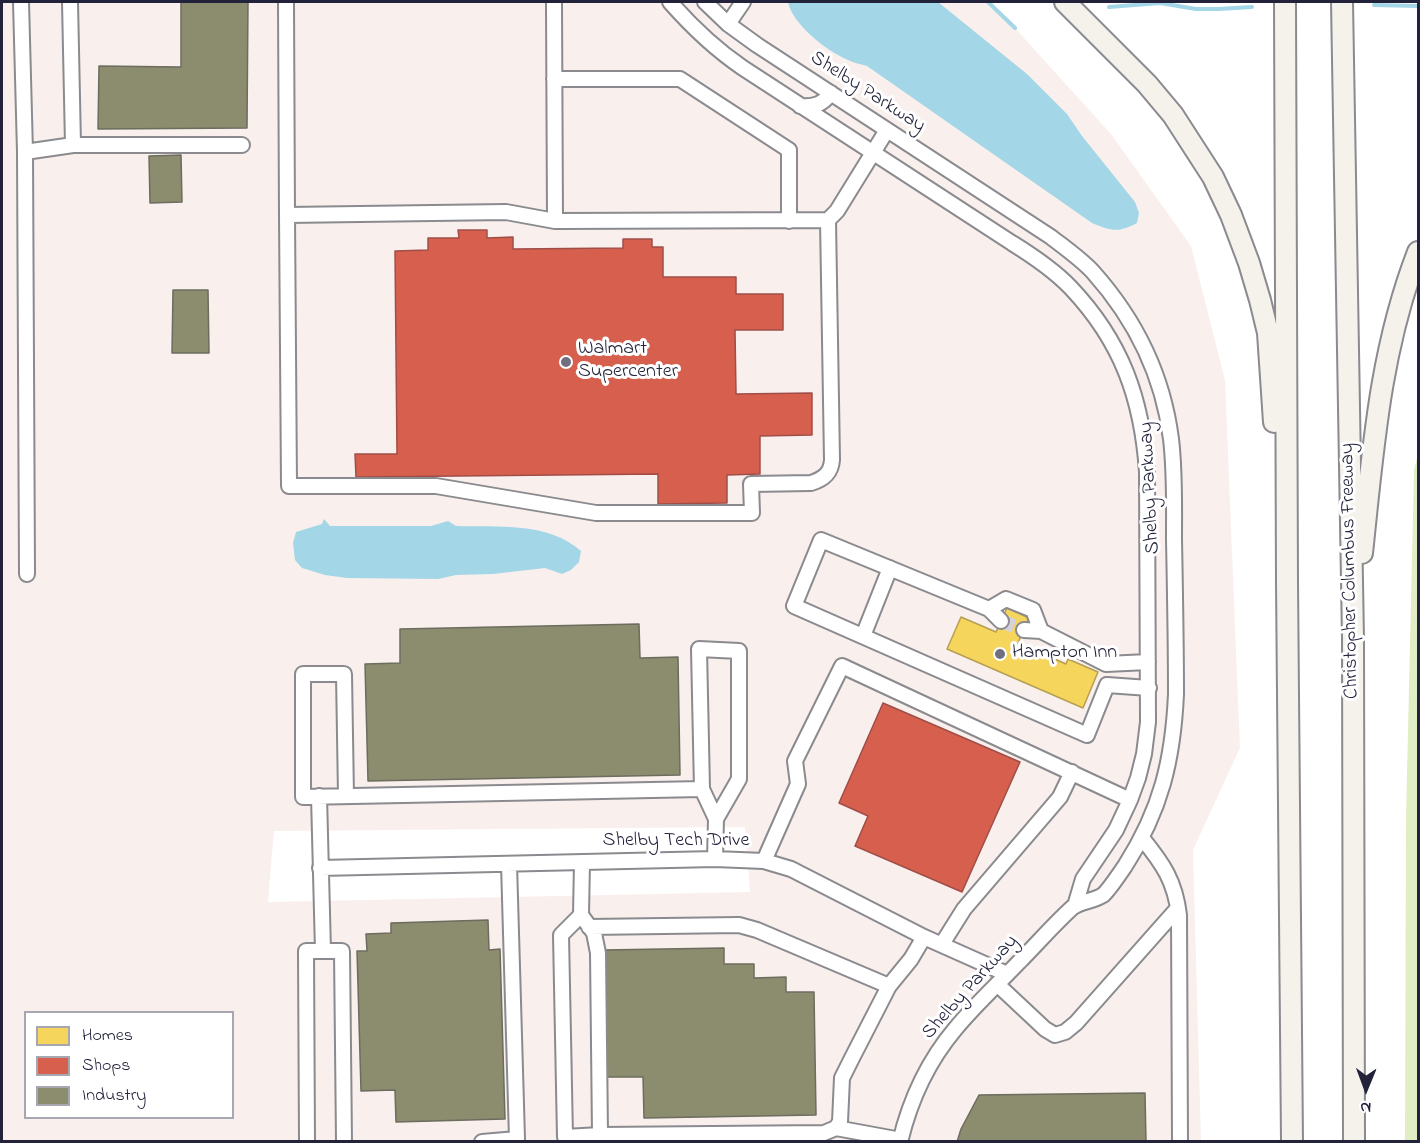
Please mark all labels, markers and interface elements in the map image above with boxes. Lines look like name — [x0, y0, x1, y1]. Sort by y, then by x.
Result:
street label: Shelby Parkway — [805, 47, 929, 139]
place label: Walmart Supercenter — [578, 338, 678, 385]
marker: Walmart Supercenter — [559, 355, 573, 369]
street label: Shelby Parkway — [1136, 421, 1166, 555]
street label: Christopher Columbus Freeway — [1337, 443, 1365, 699]
place label: Hampton Inn — [1012, 642, 1117, 666]
marker: Hampton Inn — [993, 647, 1007, 661]
street label: Shelby Tech Drive — [603, 830, 749, 854]
street label: Shelby Parkway — [918, 931, 1024, 1045]
legend — [24, 1011, 234, 1119]
text: Homes — [82, 1023, 133, 1049]
text: Shops — [82, 1053, 130, 1079]
north arrow — [1336, 1059, 1396, 1119]
text: Industry — [82, 1083, 146, 1109]
text: N — [1360, 1095, 1371, 1119]

